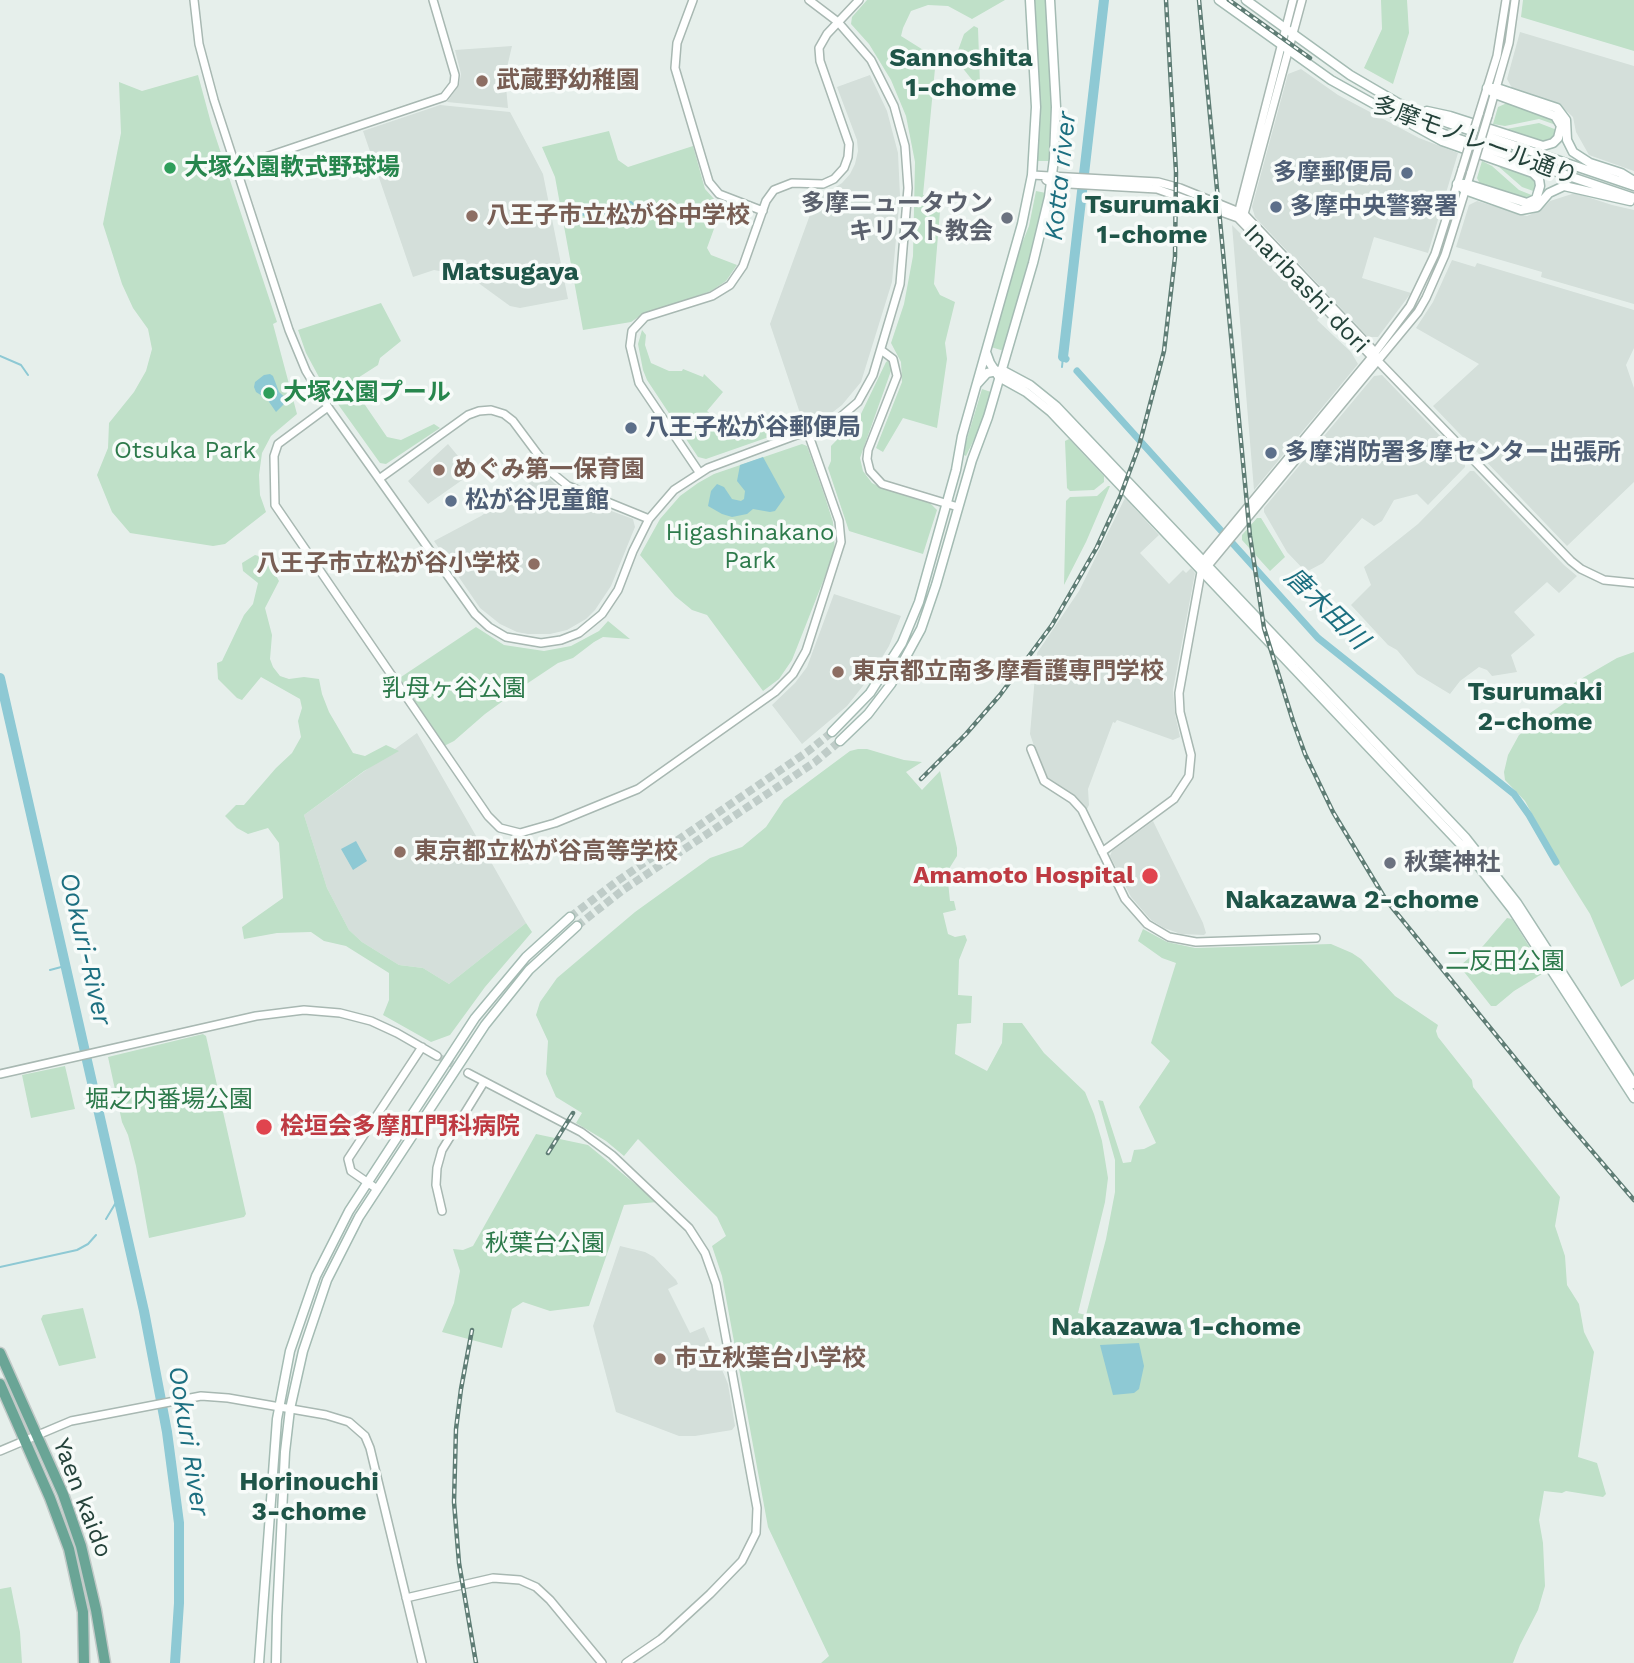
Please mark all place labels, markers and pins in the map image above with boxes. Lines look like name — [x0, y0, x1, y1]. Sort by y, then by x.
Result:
place label: 武蔵野幼稚園 — [496, 67, 640, 95]
marker: 武蔵野幼稚園 — [474, 73, 490, 89]
place label: 大塚公園軟式野球場 — [184, 154, 400, 182]
place label: 多摩郵便局 — [1273, 159, 1393, 187]
marker: 大塚公園軟式野球場 — [162, 160, 178, 176]
marker: 多摩郵便局 — [1399, 165, 1415, 181]
place label: 多摩ニュータウン キリスト教会 — [801, 190, 993, 246]
place label: 多摩中央警察署 — [1290, 193, 1458, 221]
marker: 多摩中央警察署 — [1268, 199, 1284, 215]
place label: 八王子市立松が谷中学校 — [486, 202, 750, 230]
marker: 八王子市立松が谷中学校 — [464, 208, 480, 224]
marker: 多摩ニュータウン キリスト教会 — [999, 210, 1015, 226]
place label: 大塚公園プール — [283, 379, 451, 407]
marker: 大塚公園プール — [261, 385, 277, 401]
place label: 八王子松が谷郵便局 — [645, 414, 861, 442]
marker: 八王子松が谷郵便局 — [623, 420, 639, 436]
place label: 多摩消防署多摩センター出張所 — [1285, 439, 1621, 467]
marker: 多摩消防署多摩センター出張所 — [1263, 445, 1279, 461]
place label: めぐみ第一保育園 — [453, 456, 645, 484]
marker: めぐみ第一保育園 — [431, 462, 447, 478]
place label: 松が谷児童館 — [465, 487, 609, 515]
marker: 松が谷児童館 — [443, 493, 459, 509]
place label: 八王子市立松が谷小学校 — [256, 550, 520, 578]
marker: 八王子市立松が谷小学校 — [526, 556, 542, 572]
place label: 東京都立南多摩看護専門学校 — [852, 658, 1164, 686]
marker: 東京都立南多摩看護専門学校 — [830, 664, 846, 680]
place label: 東京都立松が谷高等学校 — [414, 838, 678, 866]
marker: 東京都立松が谷高等学校 — [392, 844, 408, 860]
place label: 秋葉神社 — [1404, 849, 1500, 877]
marker: 秋葉神社 — [1382, 855, 1398, 871]
place label: Amamoto Hospital — [913, 862, 1134, 890]
marker: Amamoto Hospital — [1140, 866, 1160, 886]
place label: 桧垣会多摩肛門科病院 — [280, 1113, 520, 1141]
marker: 桧垣会多摩肛門科病院 — [254, 1117, 274, 1137]
place label: 市立秋葉台小学校 — [674, 1345, 866, 1373]
marker: 市立秋葉台小学校 — [652, 1351, 668, 1367]

